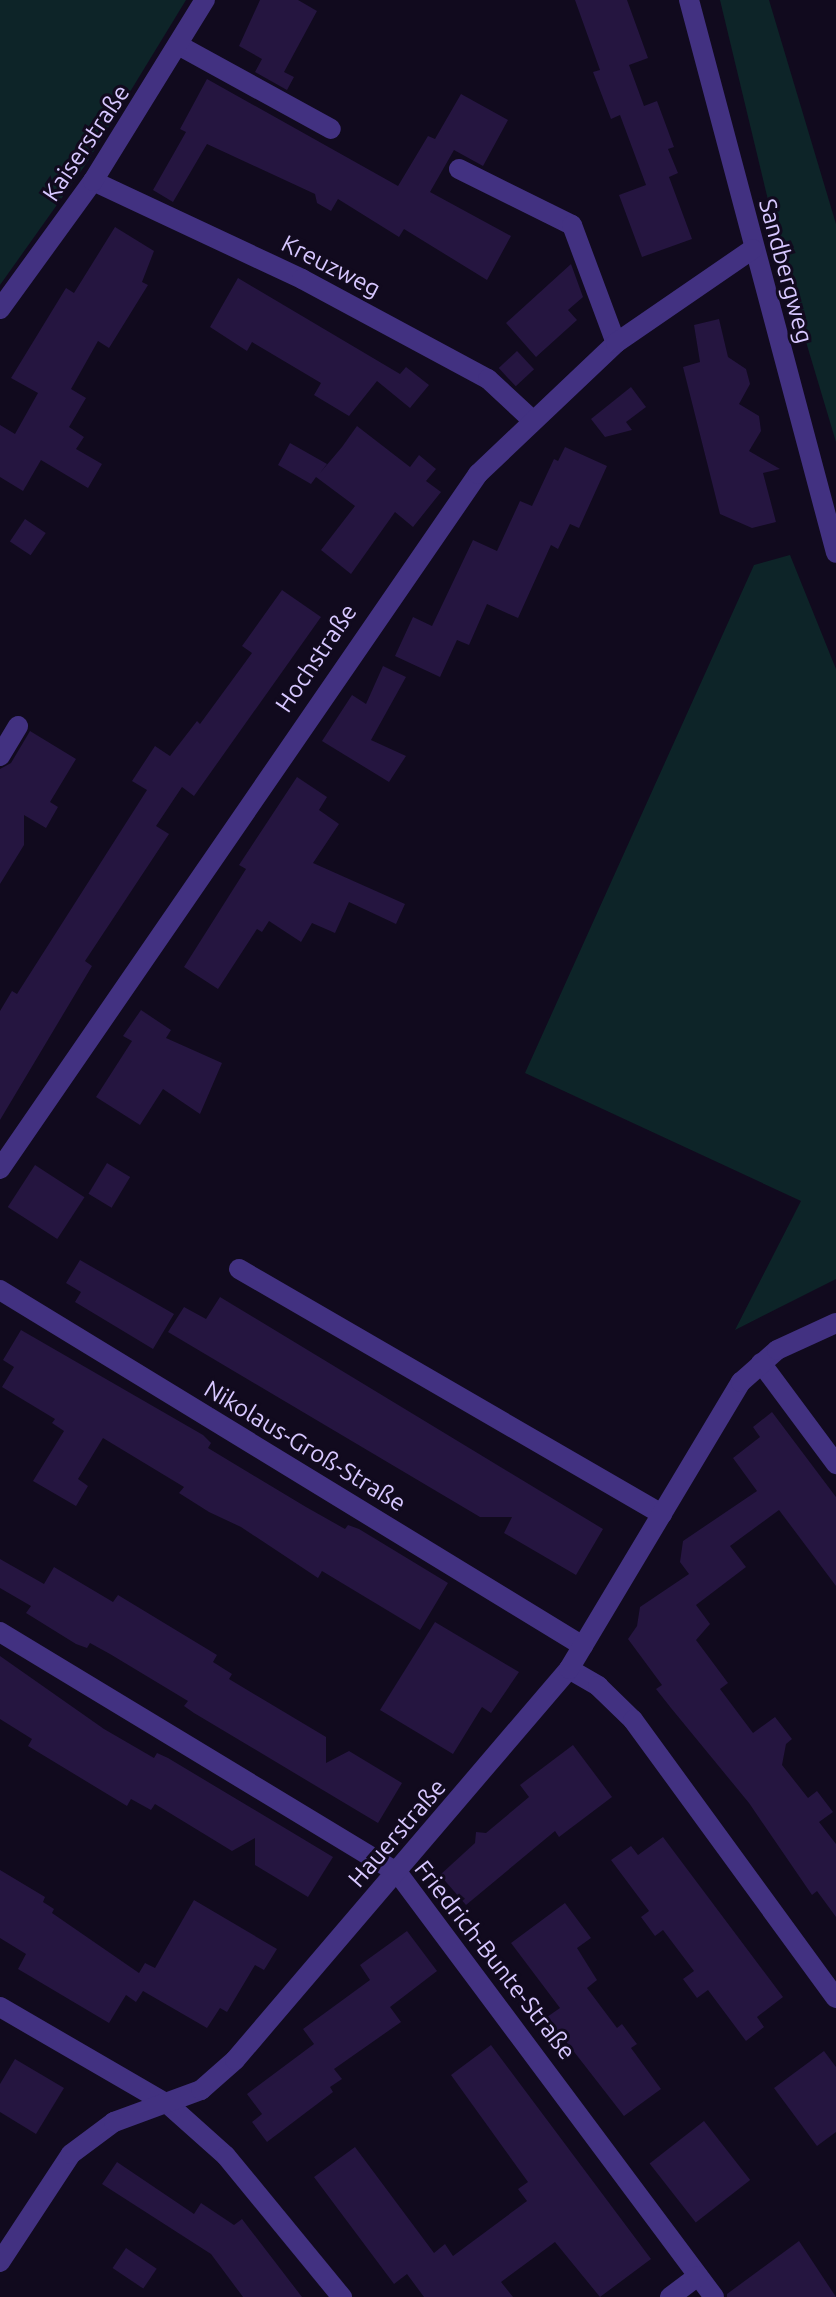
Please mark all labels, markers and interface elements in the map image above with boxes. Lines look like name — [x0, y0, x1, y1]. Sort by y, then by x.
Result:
street label: Kaiserstraße — [36, 79, 136, 207]
street label: Sandbergweg — [753, 196, 819, 346]
street label: Kreuzweg — [277, 229, 385, 303]
street label: Hochstraße — [269, 598, 363, 718]
street label: Nikolaus-Groß-Straße — [199, 1374, 411, 1518]
street label: Hauerstraße — [342, 1773, 452, 1893]
street label: Friedrich-Bunte-Straße — [408, 1855, 582, 2065]

